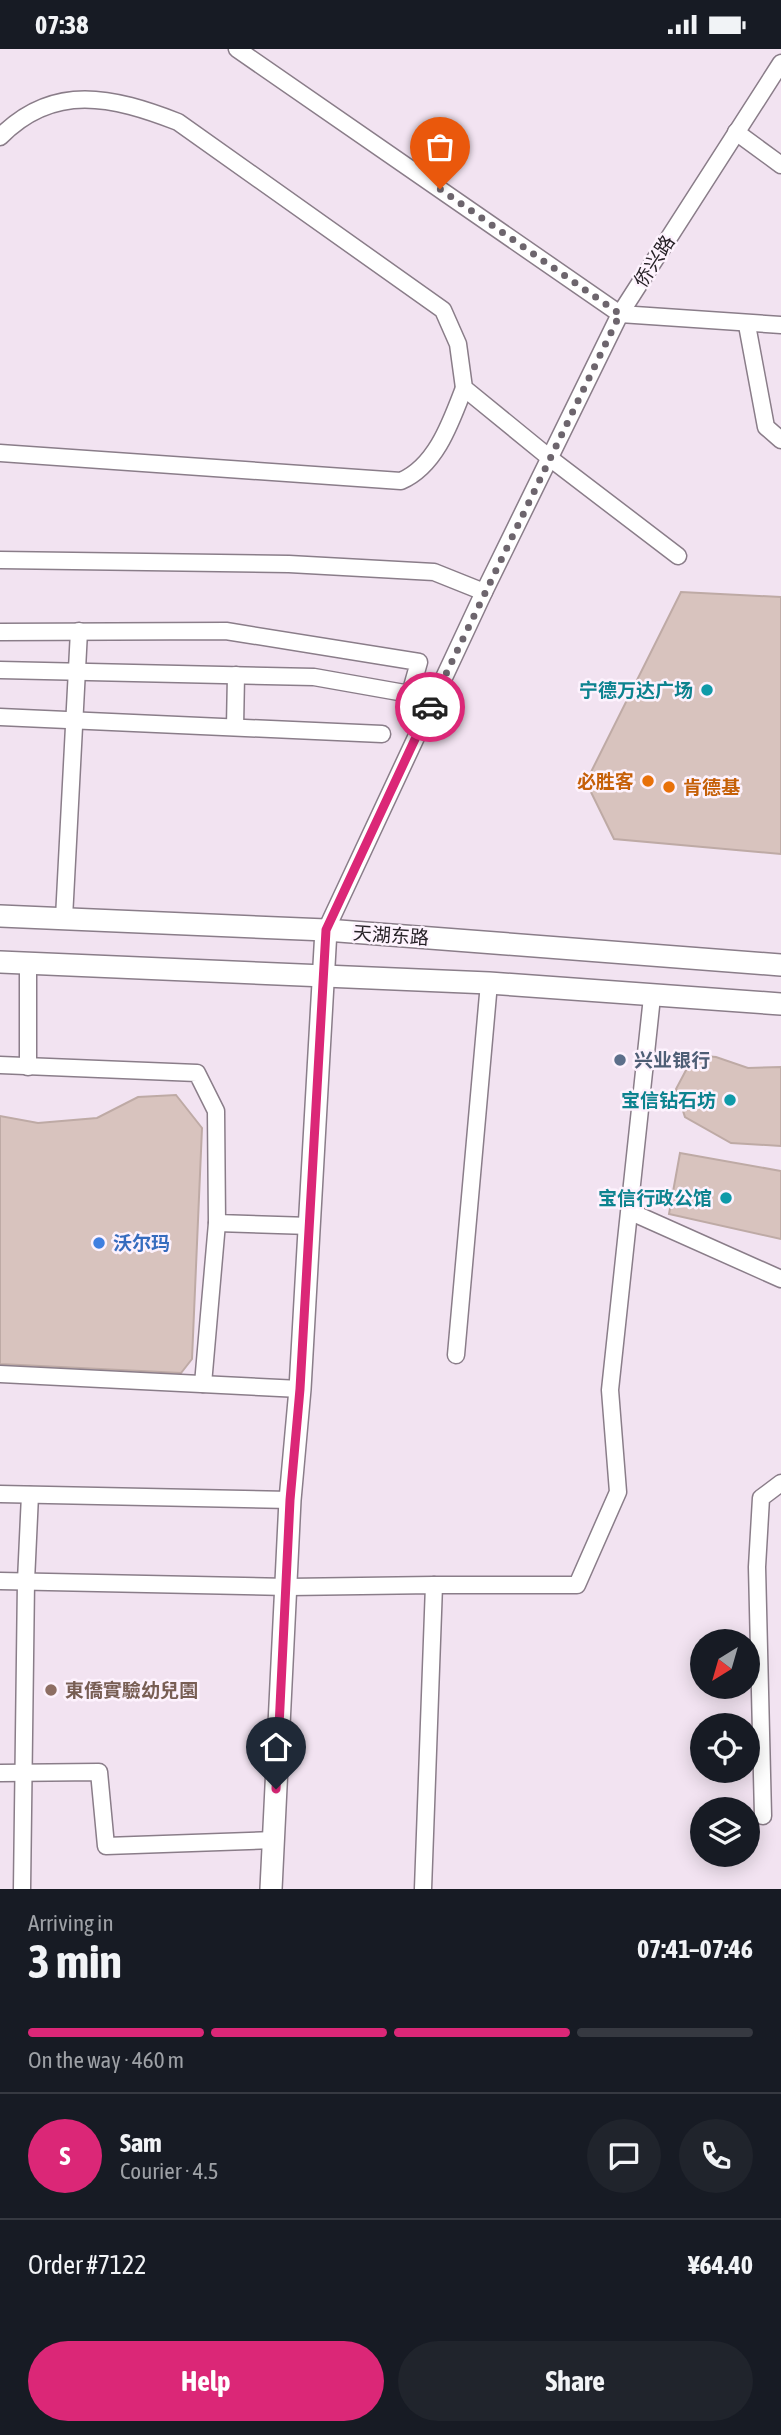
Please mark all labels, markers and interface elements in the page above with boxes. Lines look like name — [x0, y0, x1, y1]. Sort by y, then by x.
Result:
text: 07:38 — [35, 10, 89, 40]
pin — [410, 117, 470, 189]
icon: bag — [421, 128, 459, 166]
street label: 侨兴路 — [629, 231, 679, 291]
courier — [395, 672, 465, 742]
place label: 宁德万达广场 — [579, 679, 693, 701]
marker: 宁德万达广场 — [699, 682, 715, 698]
icon: car — [411, 688, 449, 726]
place label: 必胜客 — [577, 770, 634, 792]
marker: 必胜客 — [640, 773, 656, 789]
place label: 肯德基 — [683, 776, 741, 798]
marker: 肯德基 — [661, 779, 677, 795]
street label: 天湖东路 — [352, 921, 430, 949]
place label: 兴业银行 — [634, 1049, 710, 1071]
marker: 兴业银行 — [612, 1052, 628, 1068]
place label: 宝信钻石坊 — [621, 1089, 716, 1111]
marker: 宝信钻石坊 — [722, 1092, 738, 1108]
place label: 宝信行政公馆 — [598, 1187, 712, 1209]
marker: 宝信行政公馆 — [718, 1190, 734, 1206]
place label: 沃尔玛 — [113, 1232, 170, 1254]
marker: 沃尔玛 — [91, 1235, 107, 1251]
north arrow — [690, 1629, 760, 1699]
map controls — [690, 1629, 760, 1867]
place label: 東僑實驗幼兒園 — [65, 1679, 198, 1701]
marker: 東僑實驗幼兒園 — [43, 1682, 59, 1698]
button: locate — [690, 1713, 760, 1783]
pin — [246, 1717, 306, 1789]
icon: home — [257, 1728, 295, 1766]
button: layers — [690, 1797, 760, 1867]
text: Arriving in — [28, 1910, 114, 1936]
text: 07:41–07:46 — [637, 1934, 753, 1964]
text: 3 min — [28, 1935, 122, 1988]
text: On the way · 460 m — [28, 2047, 184, 2073]
button: chat — [587, 2119, 661, 2193]
button: phone — [679, 2119, 753, 2193]
text: Sam — [120, 2128, 162, 2158]
text: S — [60, 2141, 70, 2171]
text: Courier · 4.5 — [120, 2158, 219, 2184]
text: Order #7122 — [28, 2250, 147, 2280]
text: ¥64.40 — [688, 2250, 753, 2280]
button: Help — [28, 2341, 384, 2421]
button: Share — [398, 2341, 753, 2421]

